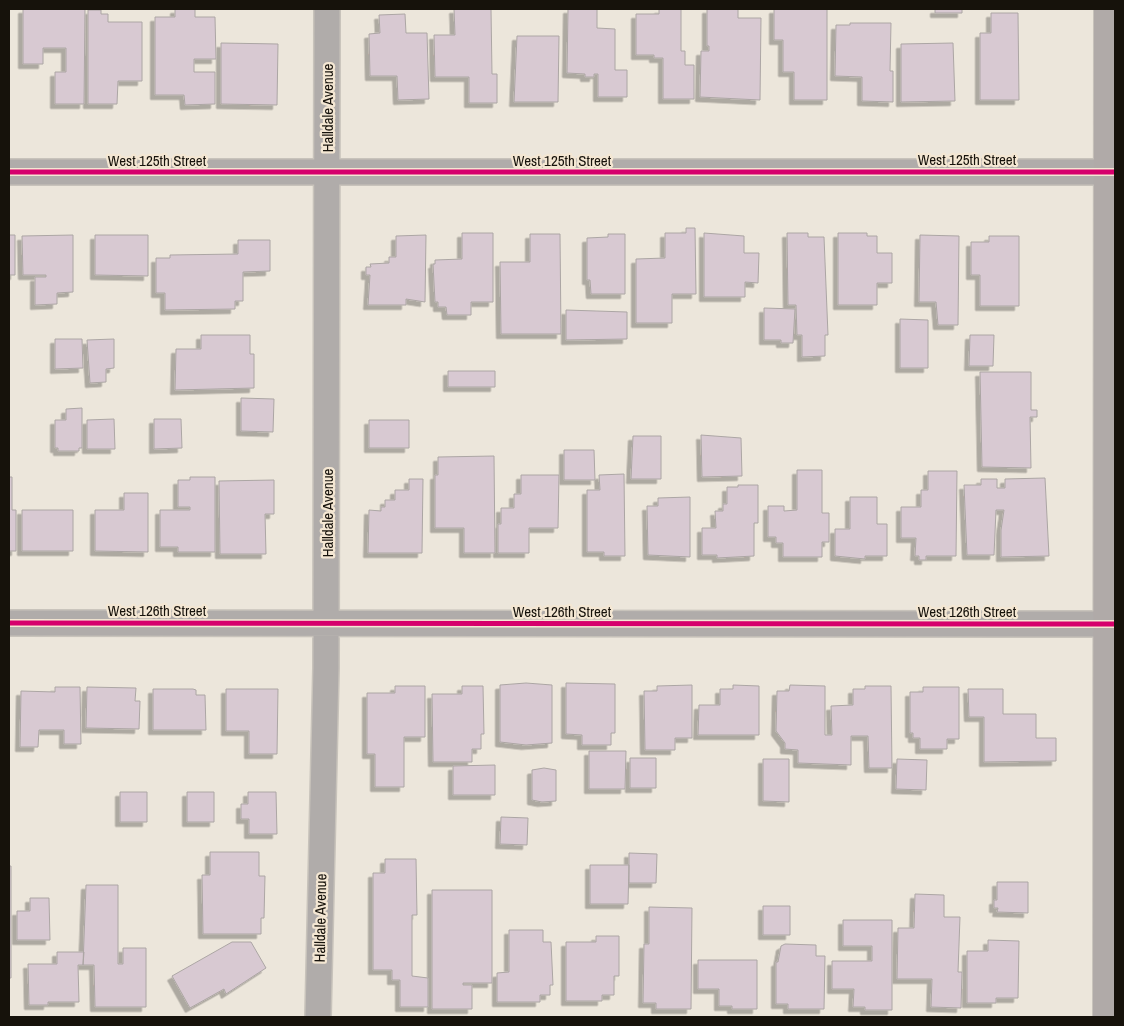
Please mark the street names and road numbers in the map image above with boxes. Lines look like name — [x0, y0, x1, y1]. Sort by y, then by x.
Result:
street label: Halldale Avenue — [317, 64, 338, 152]
street label: West 125th Street — [918, 149, 1017, 170]
street label: West 125th Street — [108, 150, 207, 171]
street label: West 125th Street — [513, 150, 612, 171]
street label: Halldale Avenue — [317, 469, 338, 557]
street label: West 126th Street — [108, 600, 207, 621]
street label: West 126th Street — [513, 601, 612, 622]
street label: West 126th Street — [918, 601, 1017, 622]
street label: Halldale Avenue — [309, 873, 331, 963]

